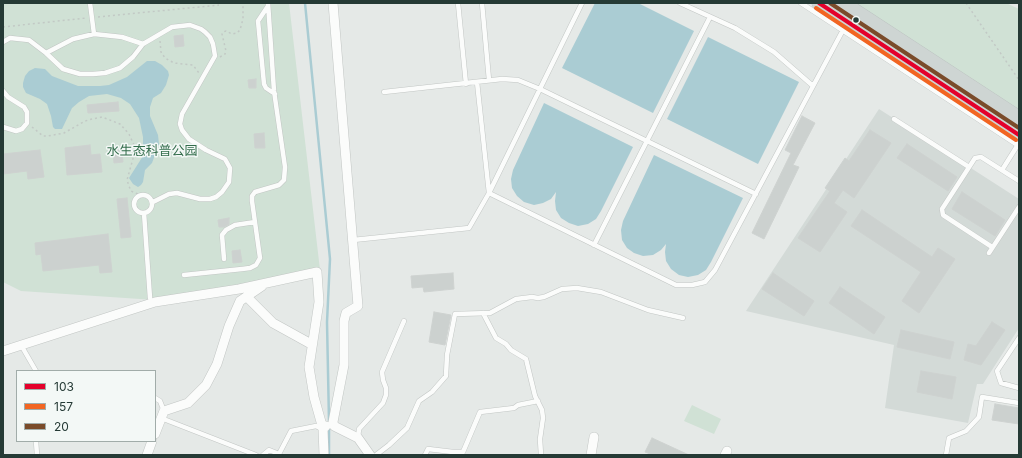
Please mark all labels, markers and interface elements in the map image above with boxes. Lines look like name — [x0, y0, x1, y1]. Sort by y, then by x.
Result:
unlabelled marker — [851, 15, 861, 25]
park label: 水生态科普公园 — [107, 143, 197, 159]
legend — [16, 370, 156, 442]
text: 103 — [54, 379, 74, 394]
text: 157 — [54, 399, 73, 414]
text: 20 — [54, 419, 69, 434]

